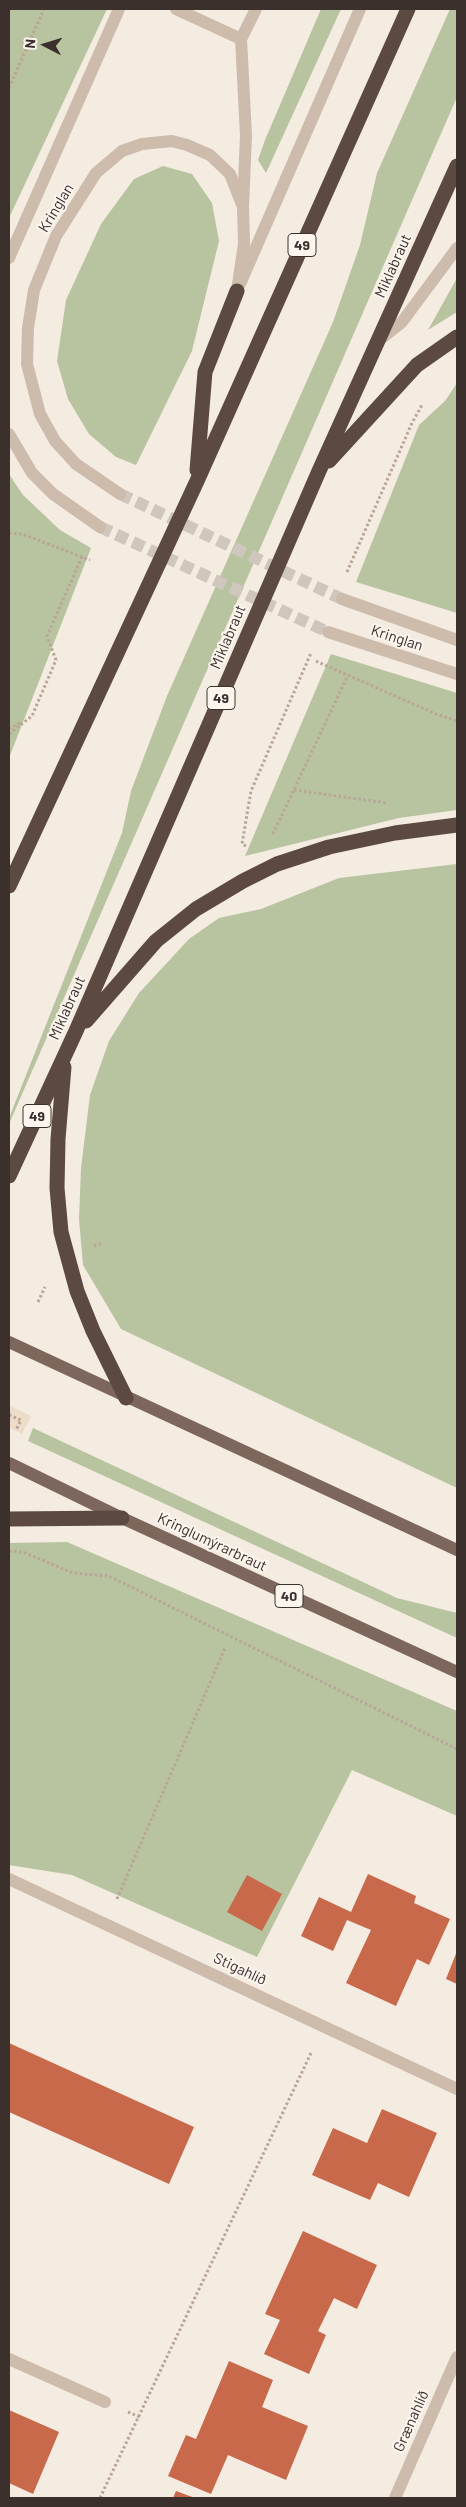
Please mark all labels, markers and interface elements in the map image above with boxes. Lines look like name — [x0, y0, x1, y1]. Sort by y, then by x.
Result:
north arrow — [20, 20, 70, 70]
text: N — [21, 38, 38, 49]
street label: Kringlan — [34, 180, 78, 236]
street label: Miklabraut — [371, 231, 415, 301]
road number: 49 — [288, 234, 316, 256]
street label: Miklabraut — [206, 602, 250, 672]
street label: Kringlan — [369, 621, 425, 655]
road number: 49 — [207, 686, 235, 710]
street label: Miklabraut — [45, 973, 89, 1043]
road number: 49 — [23, 1104, 51, 1128]
street label: Kringlumýrarbraut — [154, 1509, 270, 1575]
road number: 40 — [275, 1584, 303, 1608]
street label: Stigahlíð — [211, 1949, 269, 1989]
street label: Grænahlíð — [389, 2387, 433, 2455]

